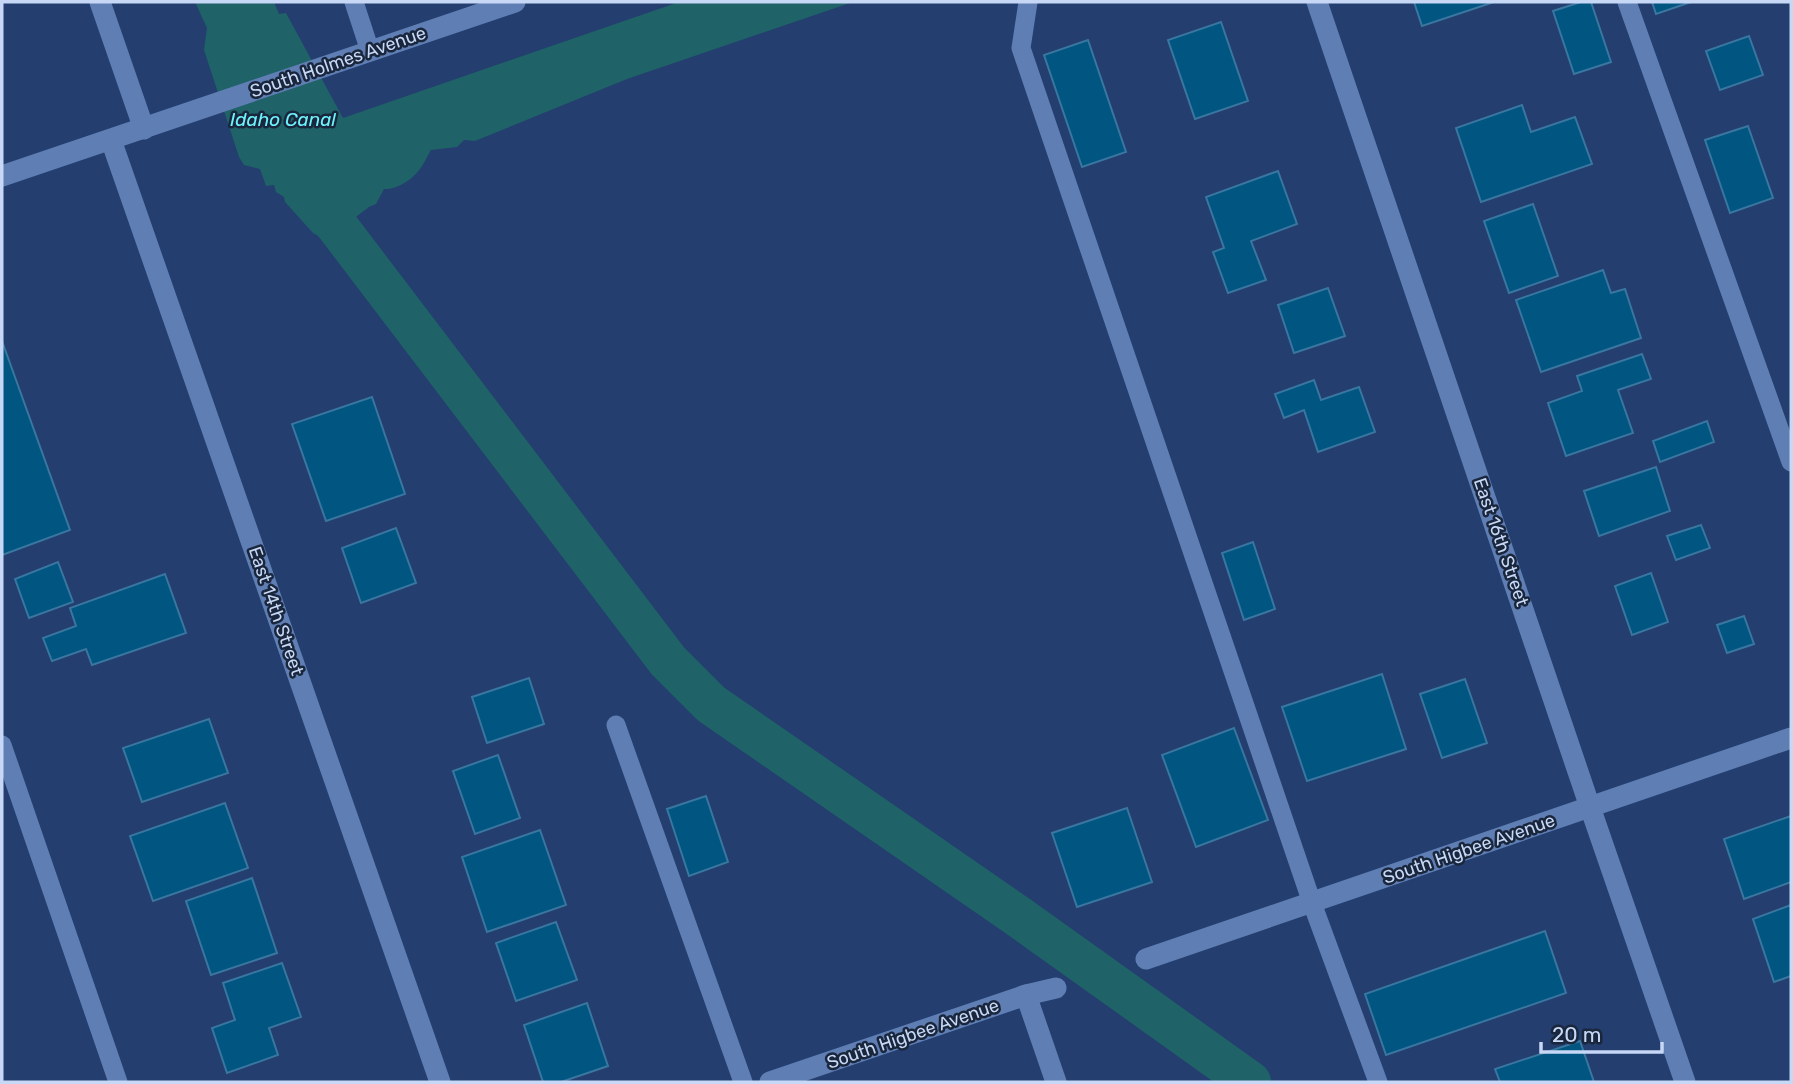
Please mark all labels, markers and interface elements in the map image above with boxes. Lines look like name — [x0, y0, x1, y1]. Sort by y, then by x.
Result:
street label: South Holmes Avenue — [247, 22, 429, 102]
water label: Idaho Canal — [230, 108, 336, 131]
street label: East 16th Street — [1469, 475, 1533, 609]
street label: East 14th Street — [244, 544, 308, 678]
street label: South Higbee Avenue — [1380, 809, 1558, 889]
street label: South Higbee Avenue — [824, 994, 1002, 1074]
scale bar — [1541, 1010, 1662, 1054]
text: 20 m — [1552, 1022, 1601, 1047]

